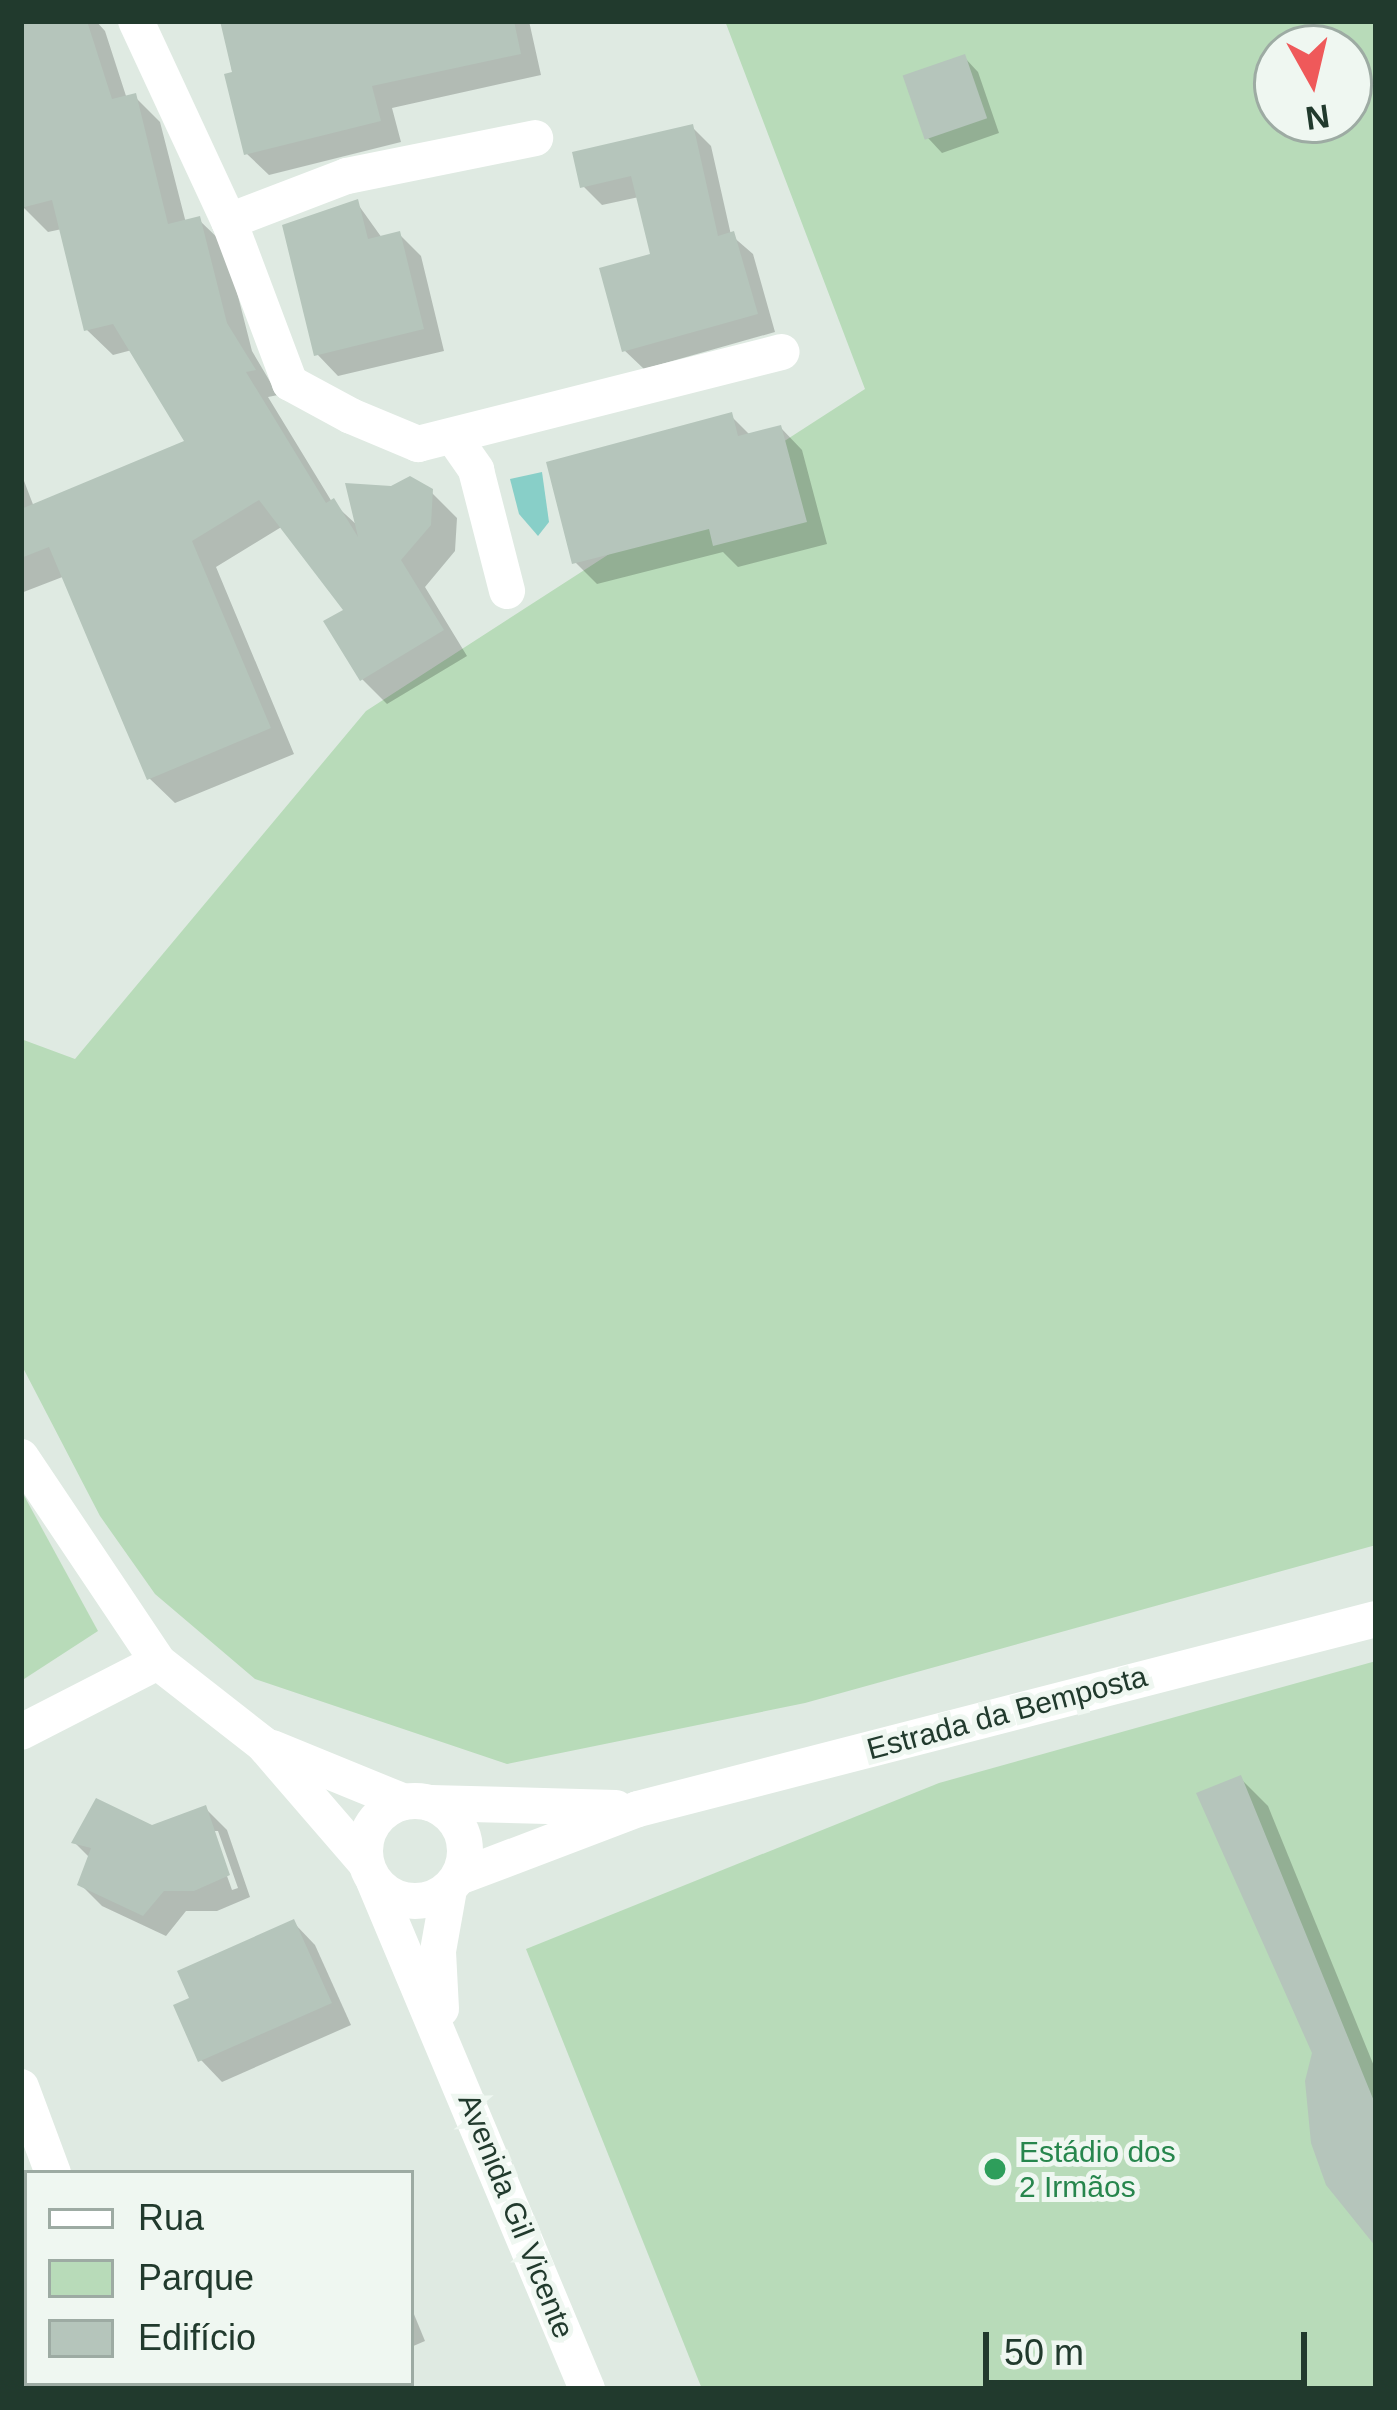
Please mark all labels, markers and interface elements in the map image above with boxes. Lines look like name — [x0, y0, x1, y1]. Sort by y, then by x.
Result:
north arrow — [1253, 24, 1373, 144]
text: N — [1303, 97, 1332, 137]
street label: Estrada da Bemposta — [863, 1658, 1151, 1768]
street label: Avenida Gil Vicente — [450, 2088, 582, 2344]
place label: Estádio dos 2 Irmãos — [1019, 2134, 1176, 2204]
marker: Estádio dos 2 Irmãos — [982, 2156, 1008, 2182]
legend — [24, 2170, 414, 2386]
text: Rua — [138, 2197, 204, 2238]
text: Parque — [138, 2257, 254, 2298]
scale bar — [989, 2308, 1313, 2382]
text: Edifício — [138, 2317, 256, 2358]
text: 50 m — [1004, 2332, 1084, 2373]

